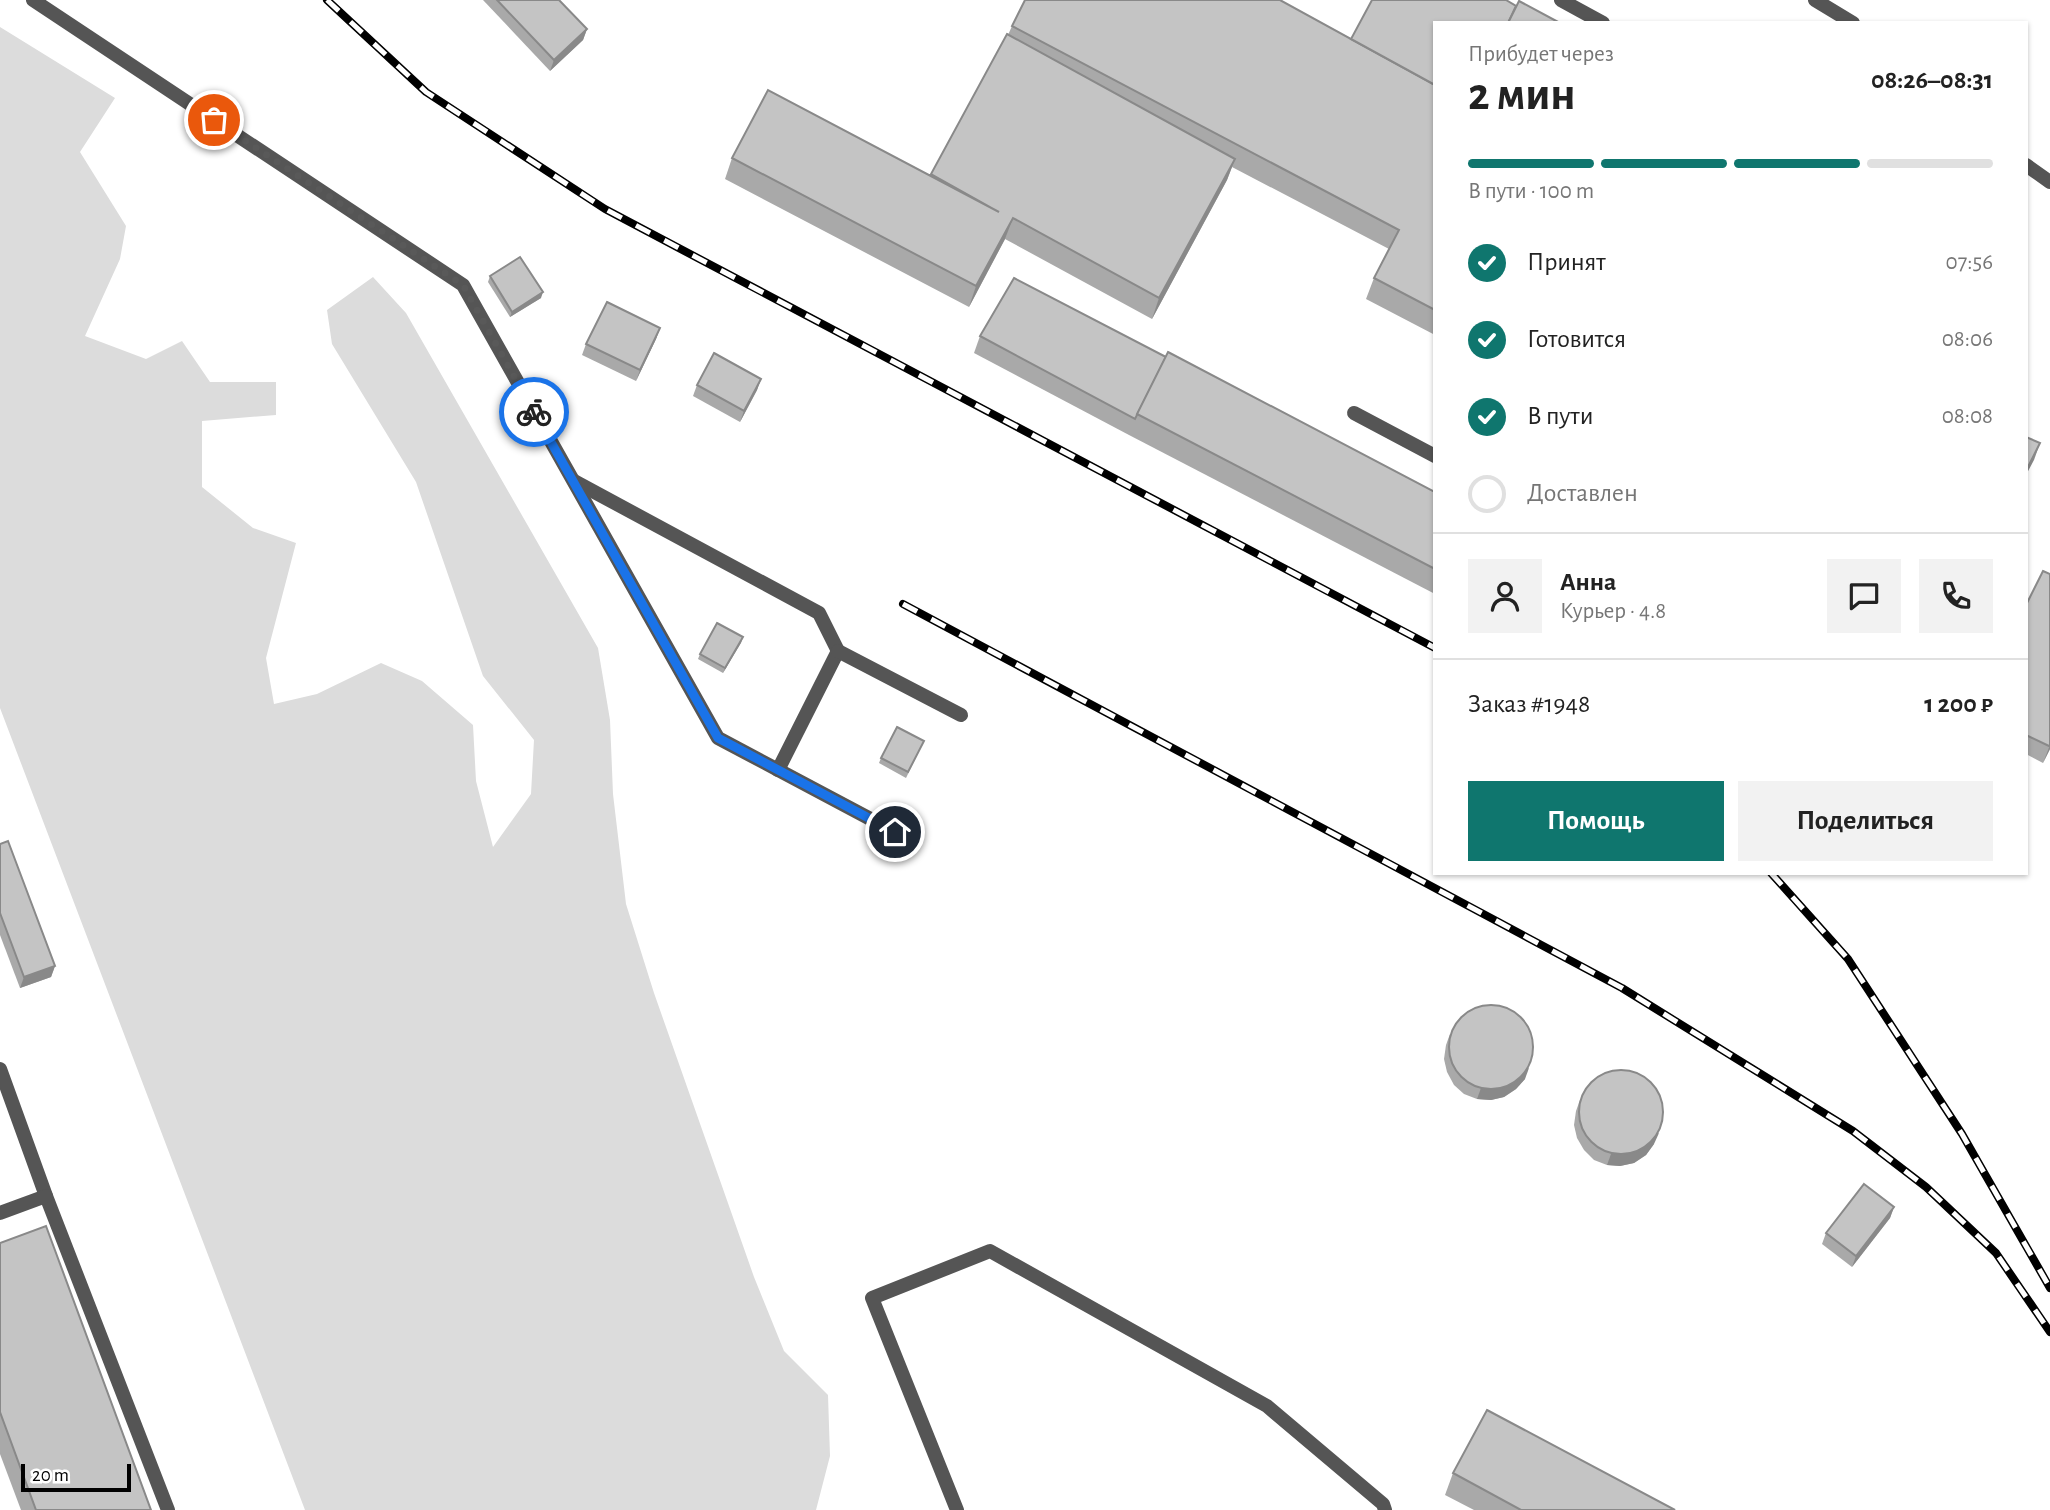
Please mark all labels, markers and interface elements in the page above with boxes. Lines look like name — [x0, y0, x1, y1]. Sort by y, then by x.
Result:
text: Прибудет через — [1468, 43, 1614, 66]
text: 08:26–08:31 — [1871, 67, 1993, 93]
text: 2 мин — [1468, 72, 1576, 118]
pin — [184, 90, 244, 150]
icon: bag — [195, 101, 233, 139]
text: В пути · 100 m — [1468, 180, 1594, 203]
icon: check — [1468, 244, 1506, 282]
text: Принят — [1527, 249, 1606, 275]
text: 07:56 — [1946, 251, 1993, 274]
icon: check — [1468, 321, 1506, 359]
text: Готовится — [1527, 326, 1626, 352]
text: 08:06 — [1942, 328, 1993, 351]
courier — [499, 377, 569, 447]
icon: bike — [515, 393, 553, 431]
icon: check — [1468, 398, 1506, 436]
text: В пути — [1527, 403, 1593, 429]
text: 08:08 — [1942, 405, 1993, 428]
text: Доставлен — [1527, 480, 1638, 506]
button: person — [1468, 559, 1542, 633]
button: chat — [1827, 559, 1901, 633]
button: phone — [1919, 559, 1993, 633]
text: Анна — [1560, 569, 1616, 595]
text: Курьер · 4.8 — [1560, 600, 1666, 623]
text: Заказ #1948 — [1468, 691, 1590, 717]
text: 1 200 ₽ — [1924, 691, 1993, 717]
button: Помощь — [1468, 781, 1724, 861]
button: Поделиться — [1738, 781, 1993, 861]
pin — [865, 802, 925, 862]
icon: home — [876, 813, 914, 851]
scale bar — [21, 1461, 131, 1493]
text: 20 m — [32, 1466, 69, 1485]

